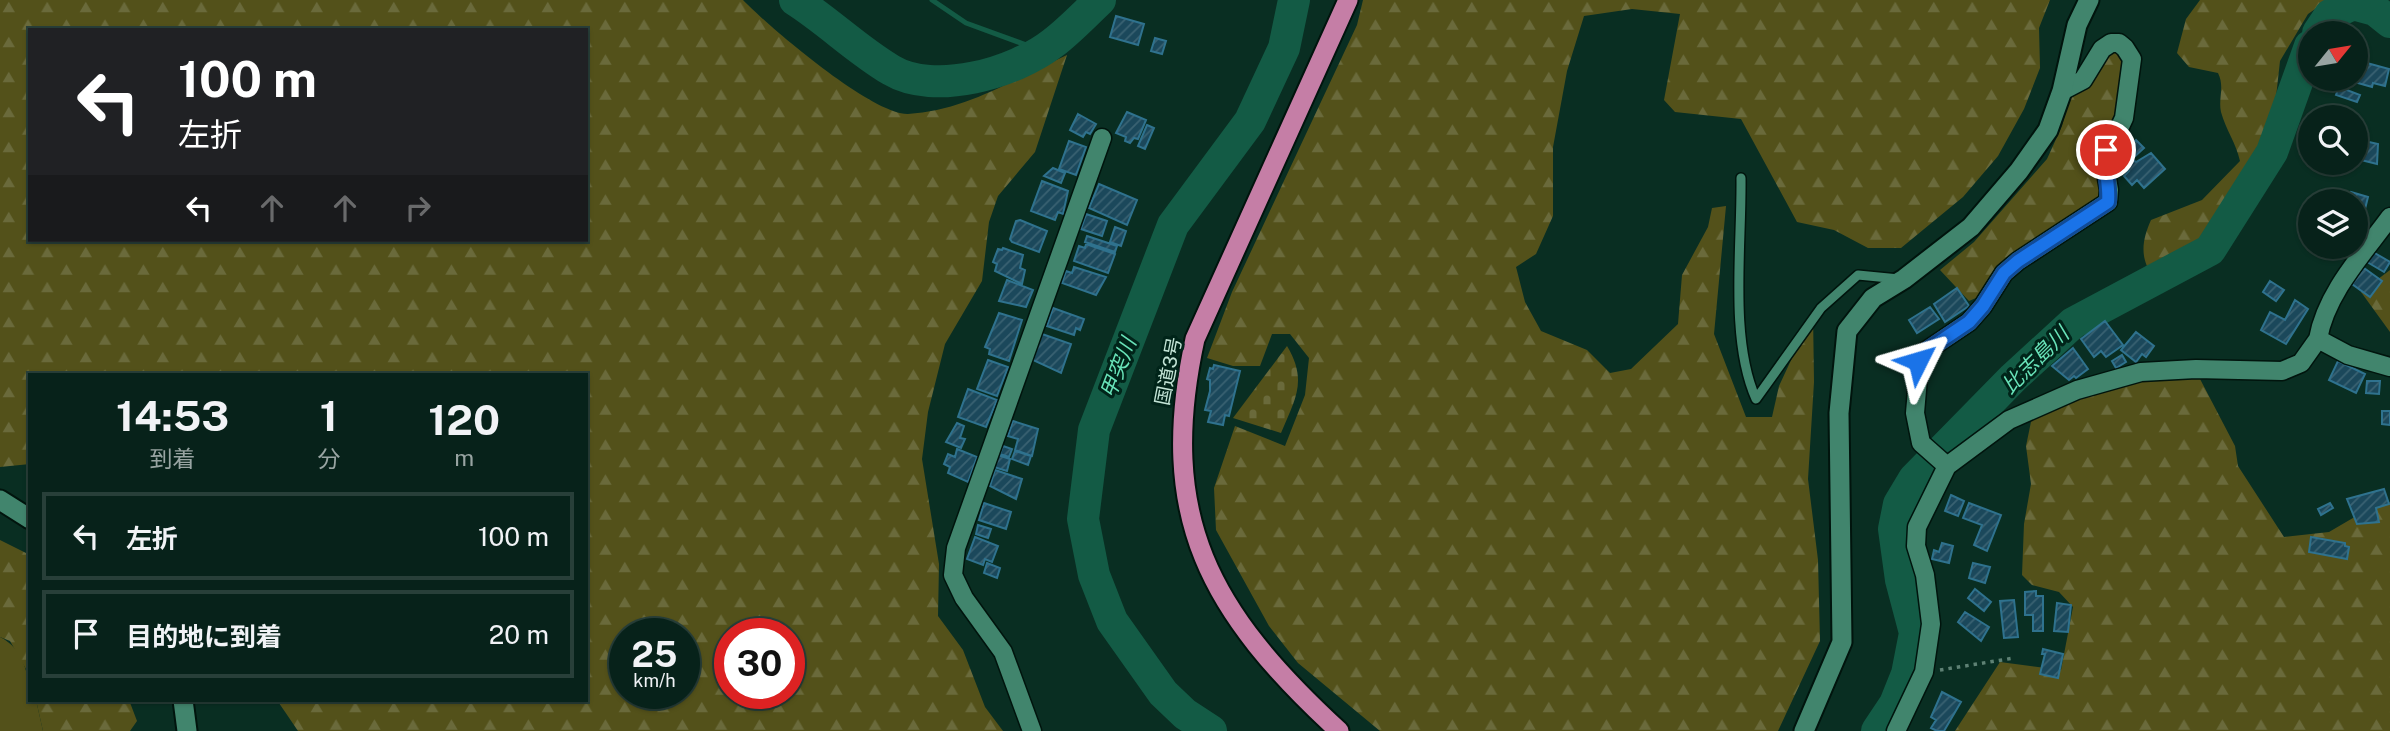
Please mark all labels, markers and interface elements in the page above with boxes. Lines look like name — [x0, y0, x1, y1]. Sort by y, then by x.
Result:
north arrow — [2298, 21, 2368, 91]
map controls — [2298, 21, 2368, 259]
text: 100 m — [178, 50, 317, 108]
icon: left — [63, 56, 154, 147]
button: search — [2298, 105, 2368, 175]
text: 左折 — [178, 116, 242, 153]
pin — [2076, 120, 2136, 180]
icon: arrive — [2087, 131, 2125, 169]
icon: left — [180, 189, 218, 227]
icon: ahead — [253, 189, 291, 227]
icon: ahead — [326, 189, 364, 227]
icon: right — [399, 189, 437, 227]
button: layers — [2298, 189, 2368, 259]
water label: 比志島川 — [1996, 320, 2075, 399]
position arrow — [1881, 324, 1955, 398]
water label: 甲突川 — [1095, 332, 1142, 402]
street label: 国道3号 — [1151, 335, 1185, 407]
text: 14:53 — [116, 391, 229, 440]
text: 1 — [320, 391, 338, 440]
text: 120 — [428, 395, 500, 444]
text: m — [454, 444, 474, 471]
text: 到着 — [150, 445, 196, 472]
text: 分 — [317, 445, 340, 472]
icon: left — [67, 517, 105, 555]
text: 100 m — [478, 521, 549, 552]
text: 左折 — [126, 523, 178, 554]
icon: arrive — [67, 615, 105, 653]
speed limit sign: 30 — [714, 618, 805, 709]
text: 20 m — [489, 619, 549, 650]
text: 目的地に到着 — [126, 621, 282, 652]
text: 25 — [632, 634, 677, 675]
text: km/h — [633, 670, 676, 691]

